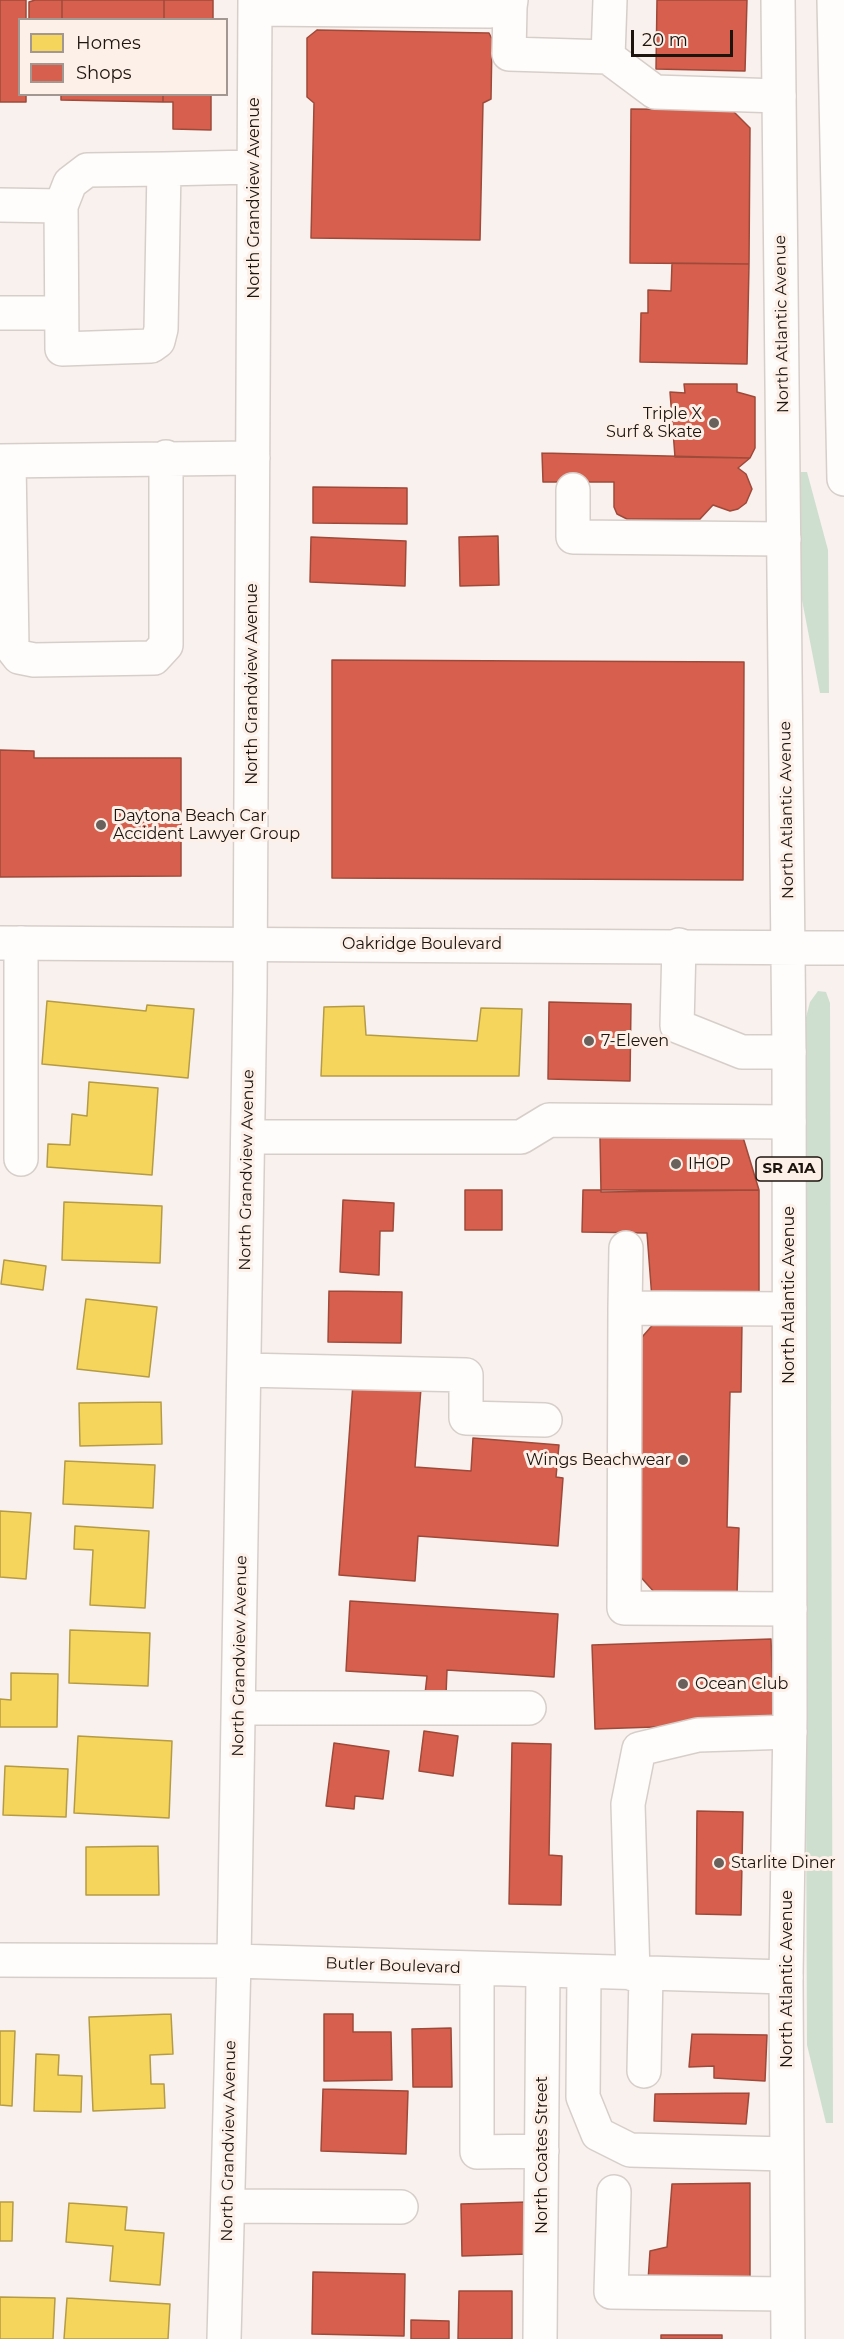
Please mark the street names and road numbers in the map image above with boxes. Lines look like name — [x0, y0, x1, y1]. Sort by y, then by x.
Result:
street label: North Grandview Avenue — [244, 97, 264, 299]
street label: North Atlantic Avenue — [771, 235, 793, 413]
street label: North Grandview Avenue — [242, 583, 262, 785]
street label: North Atlantic Avenue — [776, 721, 798, 899]
street label: Oakridge Boulevard — [342, 934, 502, 954]
street label: North Grandview Avenue — [236, 1069, 258, 1271]
road number: SR A1A — [756, 1157, 822, 1181]
street label: North Atlantic Avenue — [779, 1206, 799, 1384]
street label: North Grandview Avenue — [229, 1555, 251, 1757]
street label: North Atlantic Avenue — [777, 1890, 797, 2068]
street label: Butler Boulevard — [325, 1954, 461, 1978]
street label: North Grandview Avenue — [218, 2040, 240, 2242]
street label: North Coates Street — [532, 2076, 552, 2234]

